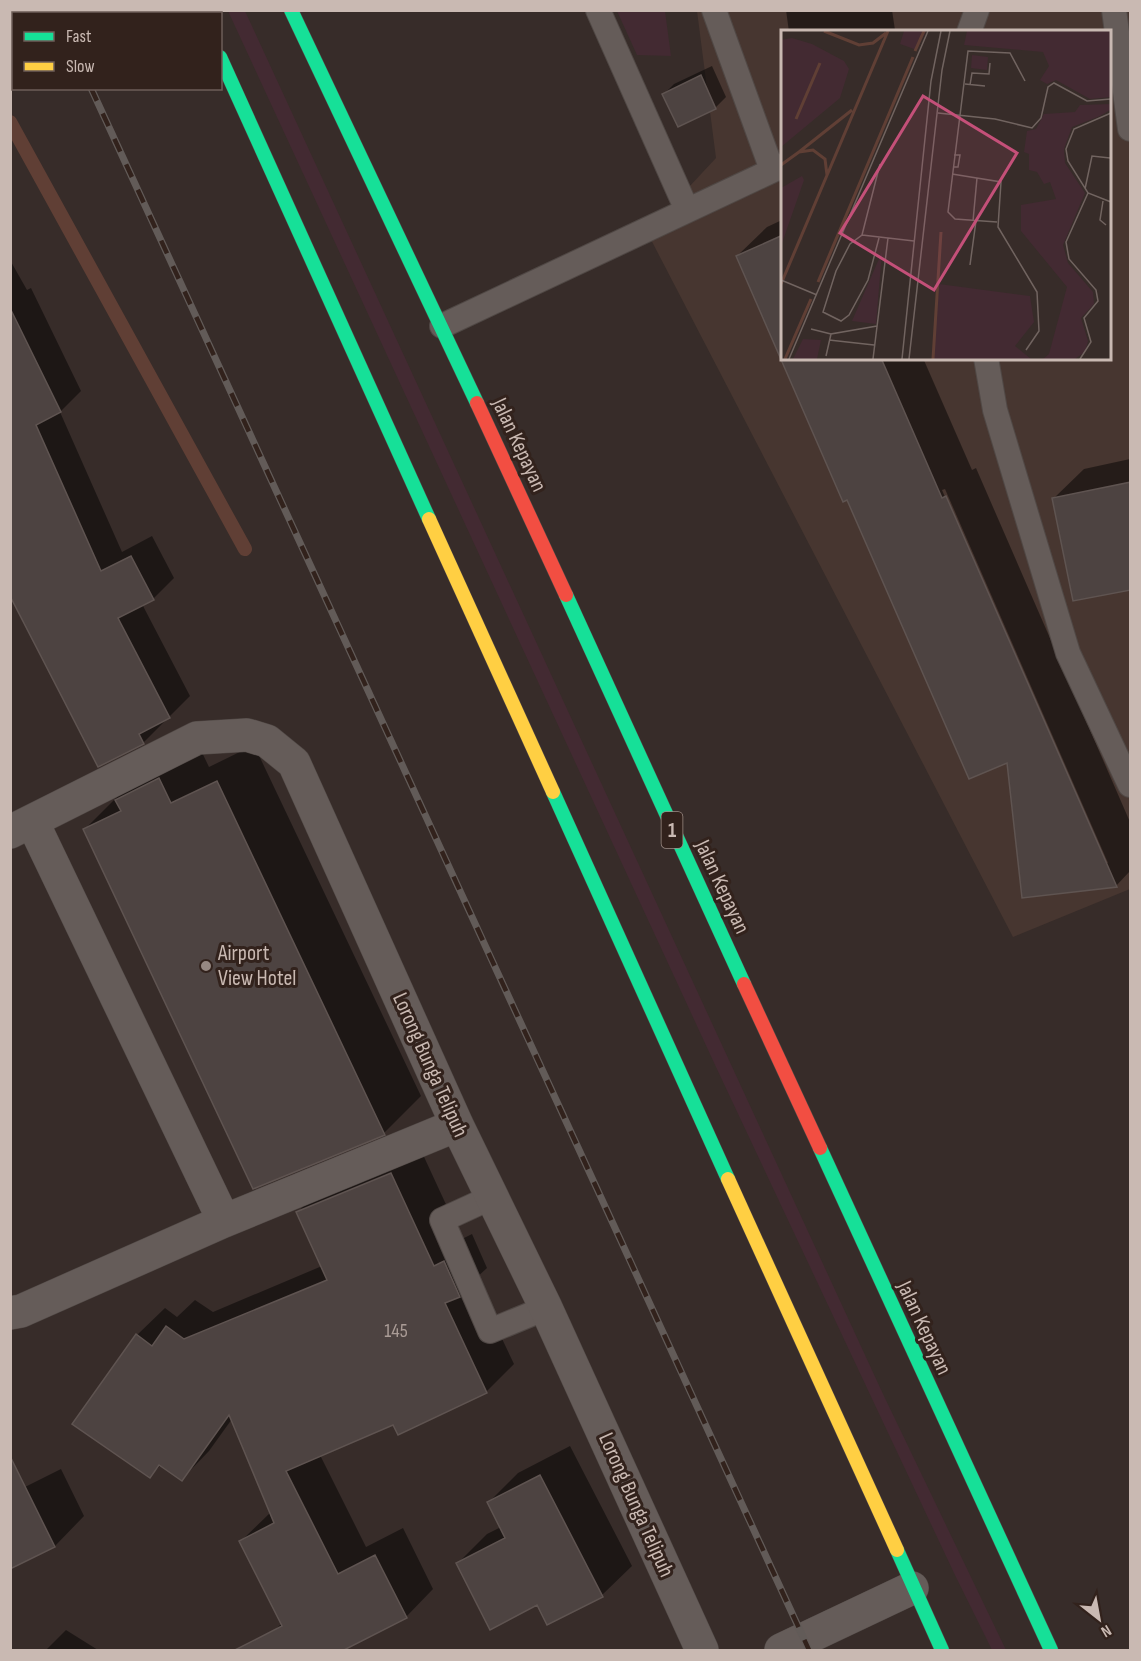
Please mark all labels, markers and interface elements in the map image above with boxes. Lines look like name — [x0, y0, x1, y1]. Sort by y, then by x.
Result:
legend — [12, 12, 222, 90]
text: Fast — [66, 26, 92, 47]
inset map — [781, 30, 1111, 360]
text: Slow — [66, 56, 95, 77]
street label: Jalan Kepayan — [485, 393, 552, 496]
road number: 1 — [662, 812, 682, 848]
street label: Jalan Kepayan — [688, 835, 755, 938]
place label: Airport View Hotel — [217, 940, 296, 992]
marker: Airport View Hotel — [199, 959, 213, 973]
street label: Lorong Bunga Telipuh — [386, 989, 474, 1141]
street label: Jalan Kepayan — [890, 1276, 957, 1379]
house number: 145 — [384, 1319, 408, 1343]
street label: Lorong Bunga Telipuh — [592, 1429, 680, 1581]
north arrow — [1069, 1589, 1129, 1649]
text: N — [1097, 1620, 1115, 1641]

